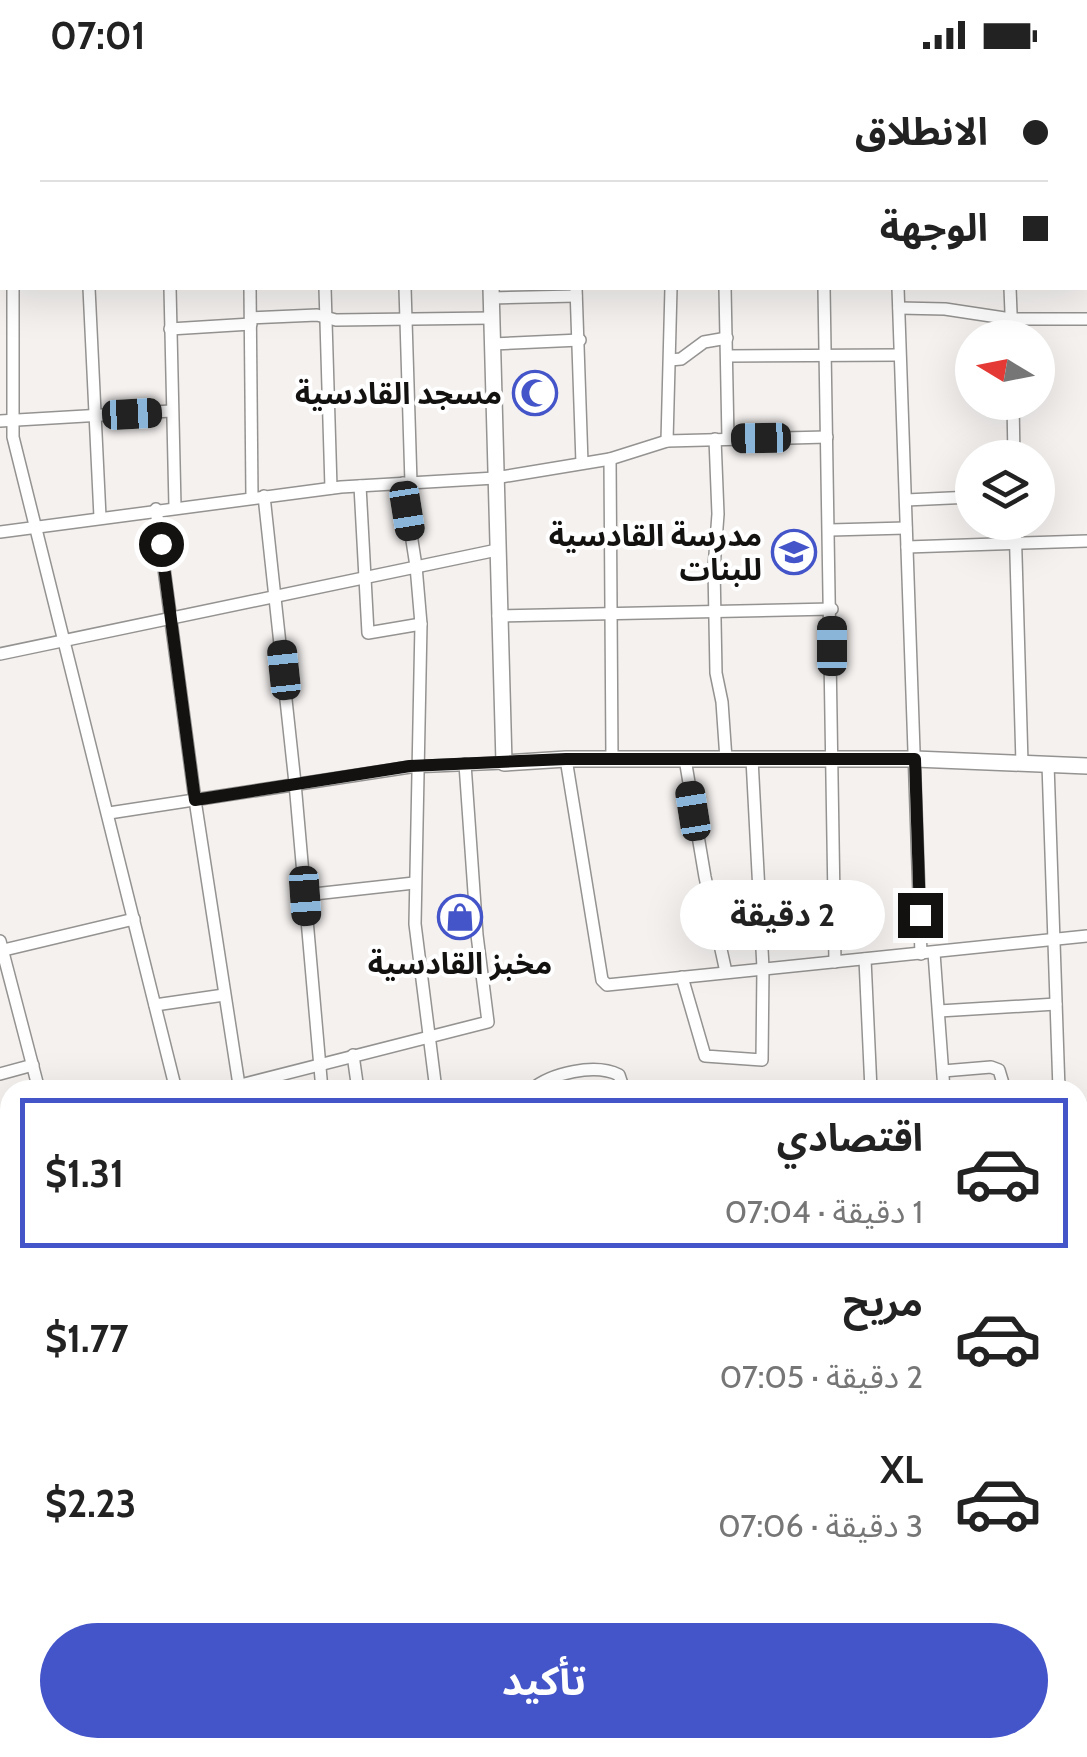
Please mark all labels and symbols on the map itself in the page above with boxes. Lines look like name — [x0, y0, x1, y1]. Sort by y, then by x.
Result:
north arrow — [955, 320, 1055, 420]
mosque icon: مسجد القادسية — [512, 370, 558, 416]
place label: مسجد القادسية — [295, 375, 502, 412]
car — [101, 397, 163, 431]
car — [731, 422, 791, 454]
car — [387, 479, 427, 543]
place label: مدرسة القادسية للبنات — [549, 517, 762, 588]
route start — [139, 522, 184, 567]
school or university icon: مدرسة القادسية للبنات — [771, 529, 817, 575]
car — [817, 616, 847, 676]
car — [266, 639, 302, 701]
car — [673, 779, 713, 843]
car — [288, 865, 322, 927]
callout: 2 دقيقة — [680, 880, 885, 950]
route end — [898, 893, 943, 938]
shop icon: مخبز القادسية — [437, 894, 483, 940]
place label: مخبز القادسية — [368, 945, 552, 982]

